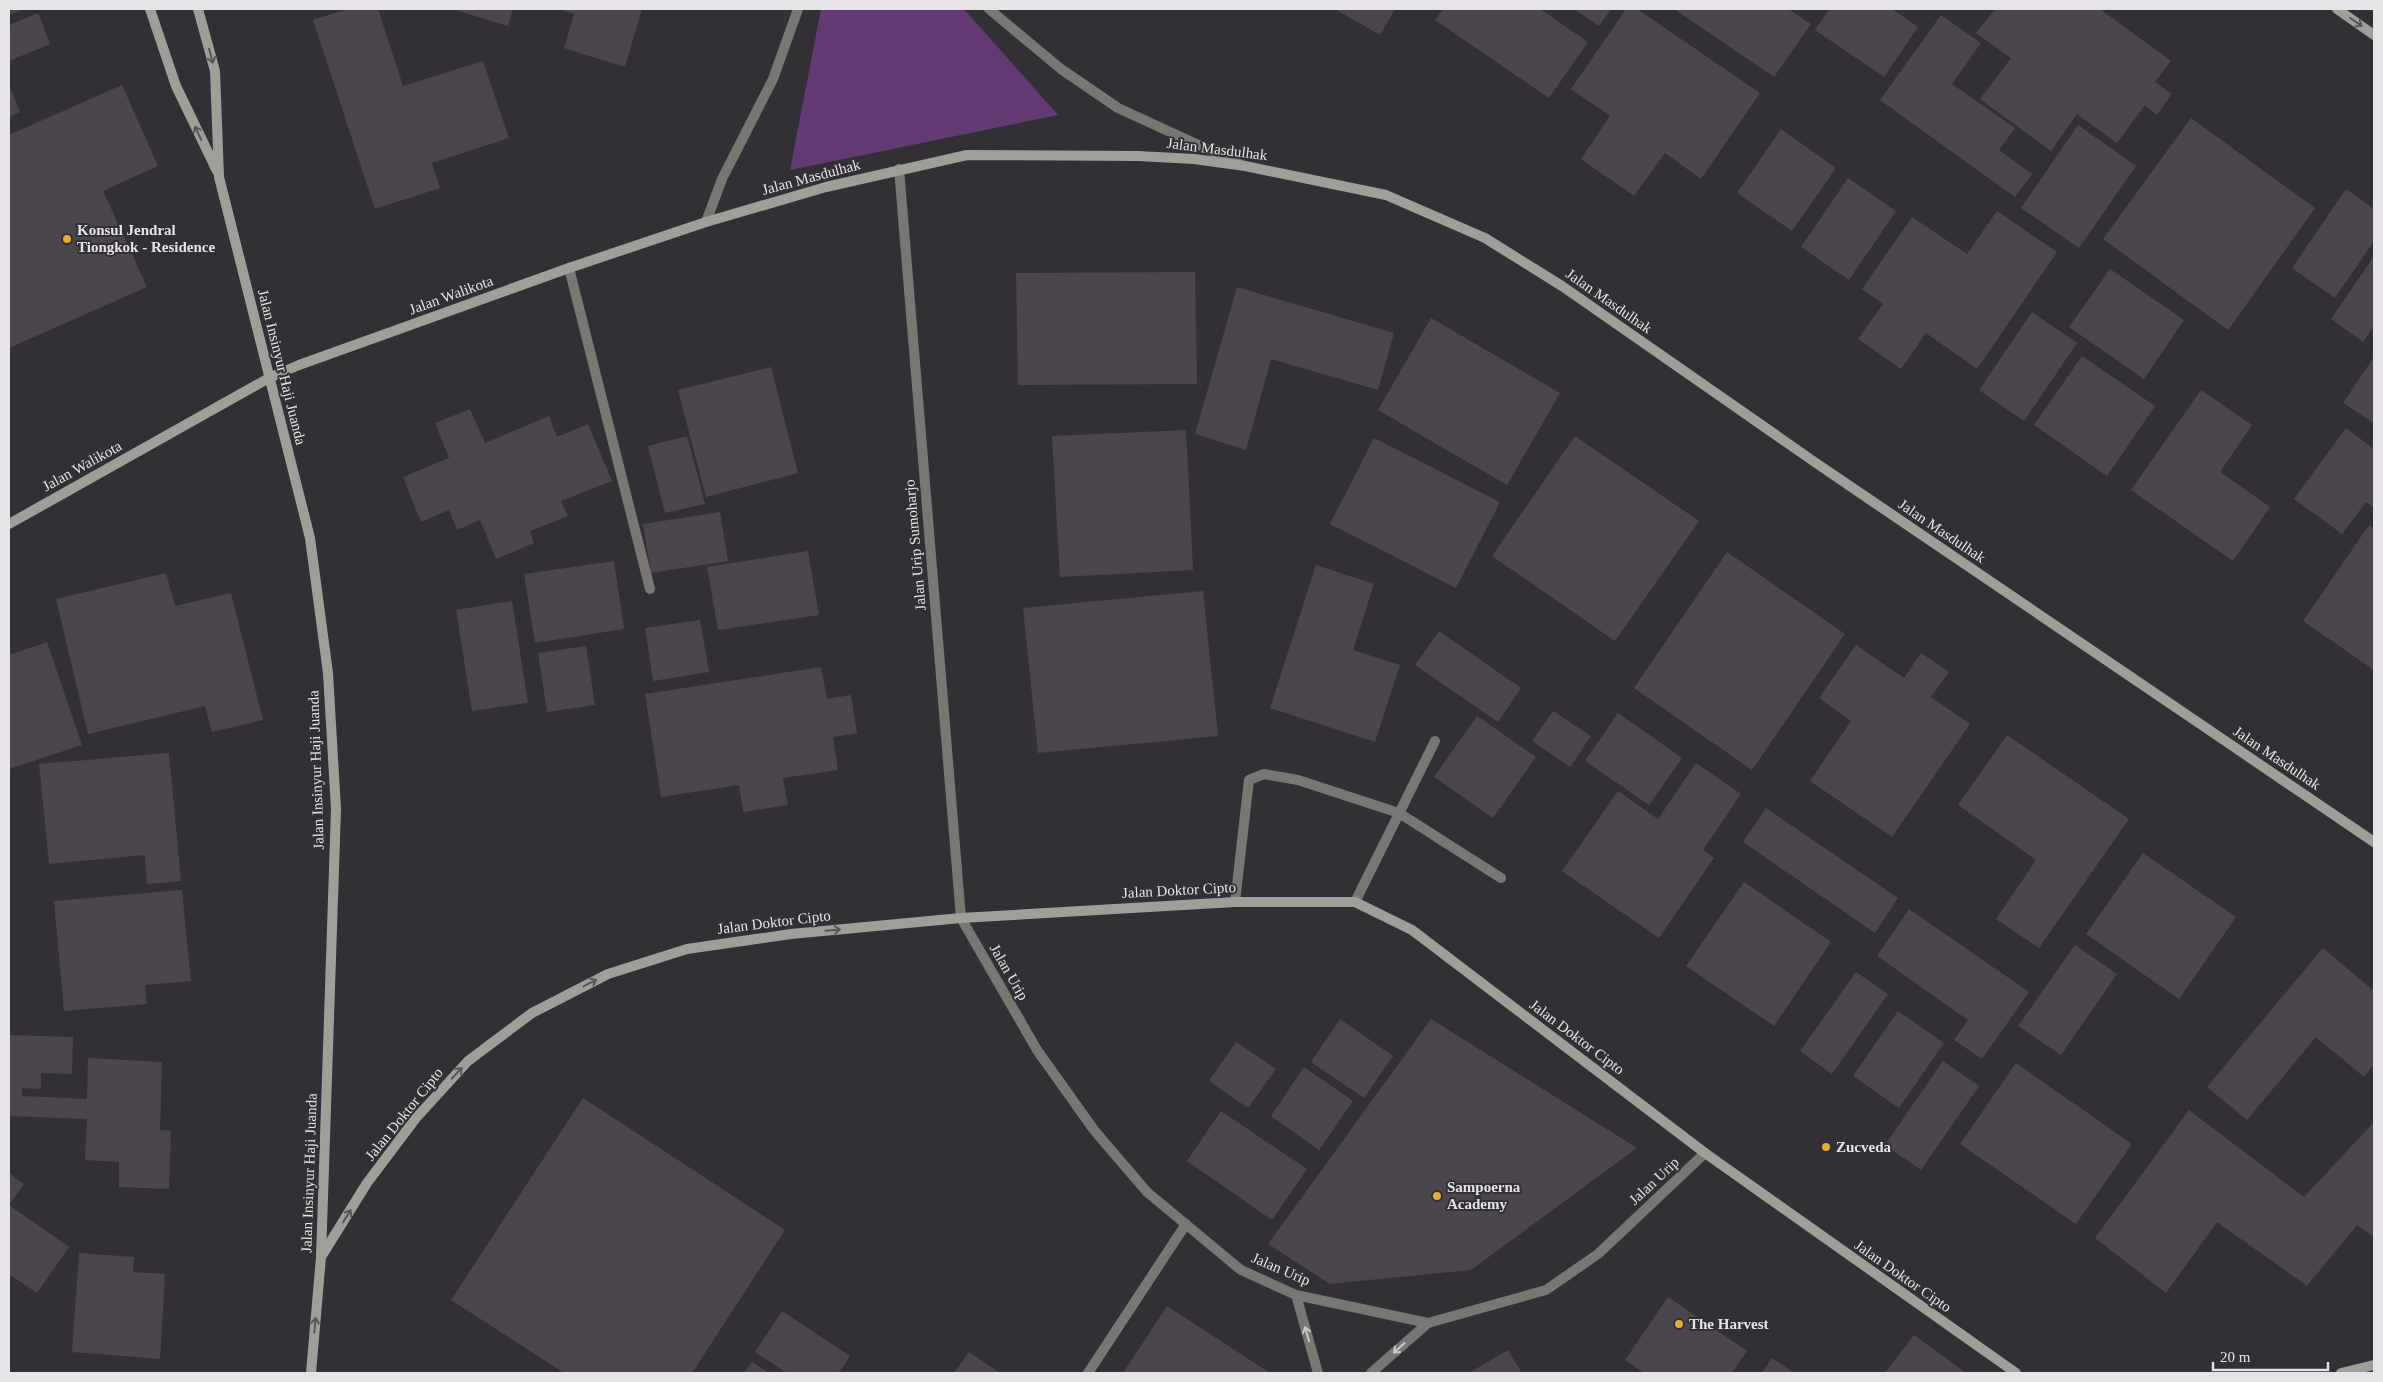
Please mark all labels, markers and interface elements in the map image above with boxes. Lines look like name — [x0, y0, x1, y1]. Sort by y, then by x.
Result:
one-way arrow — [2349, 17, 2363, 27]
one-way arrow — [207, 47, 216, 63]
one-way arrow — [193, 126, 203, 141]
street label: Jalan Masdulhak — [1166, 135, 1269, 163]
street label: Jalan Masdulhak — [760, 156, 862, 198]
place label: Konsul Jendral Tiongkok - Residence — [77, 222, 215, 255]
marker: Konsul Jendral Tiongkok - Residence — [61, 233, 73, 245]
street label: Jalan Masdulhak — [1563, 265, 1655, 337]
street label: Jalan Walikota — [407, 272, 495, 318]
street label: Jalan Insinyur Haji Juanda — [255, 288, 309, 447]
street label: Jalan Walikota — [40, 437, 125, 494]
street label: Jalan Urip Sumoharjo — [901, 479, 929, 611]
street label: Jalan Masdulhak — [1896, 496, 1989, 566]
street label: Jalan Insinyur Haji Juanda — [305, 690, 327, 850]
street label: Jalan Masdulhak — [2231, 723, 2324, 793]
street label: Jalan Doktor Cipto — [1122, 879, 1236, 901]
street label: Jalan Doktor Cipto — [716, 907, 832, 937]
one-way arrow — [825, 925, 841, 935]
street label: Jalan Urip — [987, 941, 1031, 1003]
one-way arrow — [583, 978, 598, 988]
street label: Jalan Doktor Cipto — [1527, 996, 1627, 1078]
street label: Jalan Doktor Cipto — [362, 1065, 446, 1163]
one-way arrow — [451, 1067, 462, 1080]
street label: Jalan Insinyur Haji Juanda — [298, 1093, 320, 1253]
place label: Zucveda — [1836, 1139, 1892, 1155]
marker: Zucveda — [1820, 1141, 1832, 1153]
street label: Jalan Urip — [1626, 1154, 1682, 1208]
place label: Sampoerna Academy — [1447, 1179, 1521, 1212]
marker: Sampoerna Academy — [1431, 1190, 1443, 1202]
one-way arrow — [342, 1209, 352, 1223]
street label: Jalan Doktor Cipto — [1852, 1237, 1954, 1315]
street label: Jalan Urip — [1249, 1250, 1313, 1288]
place label: The Harvest — [1689, 1316, 1769, 1332]
one-way arrow — [310, 1317, 320, 1333]
marker: The Harvest — [1673, 1318, 1685, 1330]
one-way arrow — [1302, 1327, 1311, 1343]
scale bar — [2213, 1340, 2328, 1372]
one-way arrow — [1393, 1342, 1406, 1354]
text: 20 m — [2220, 1349, 2251, 1365]

